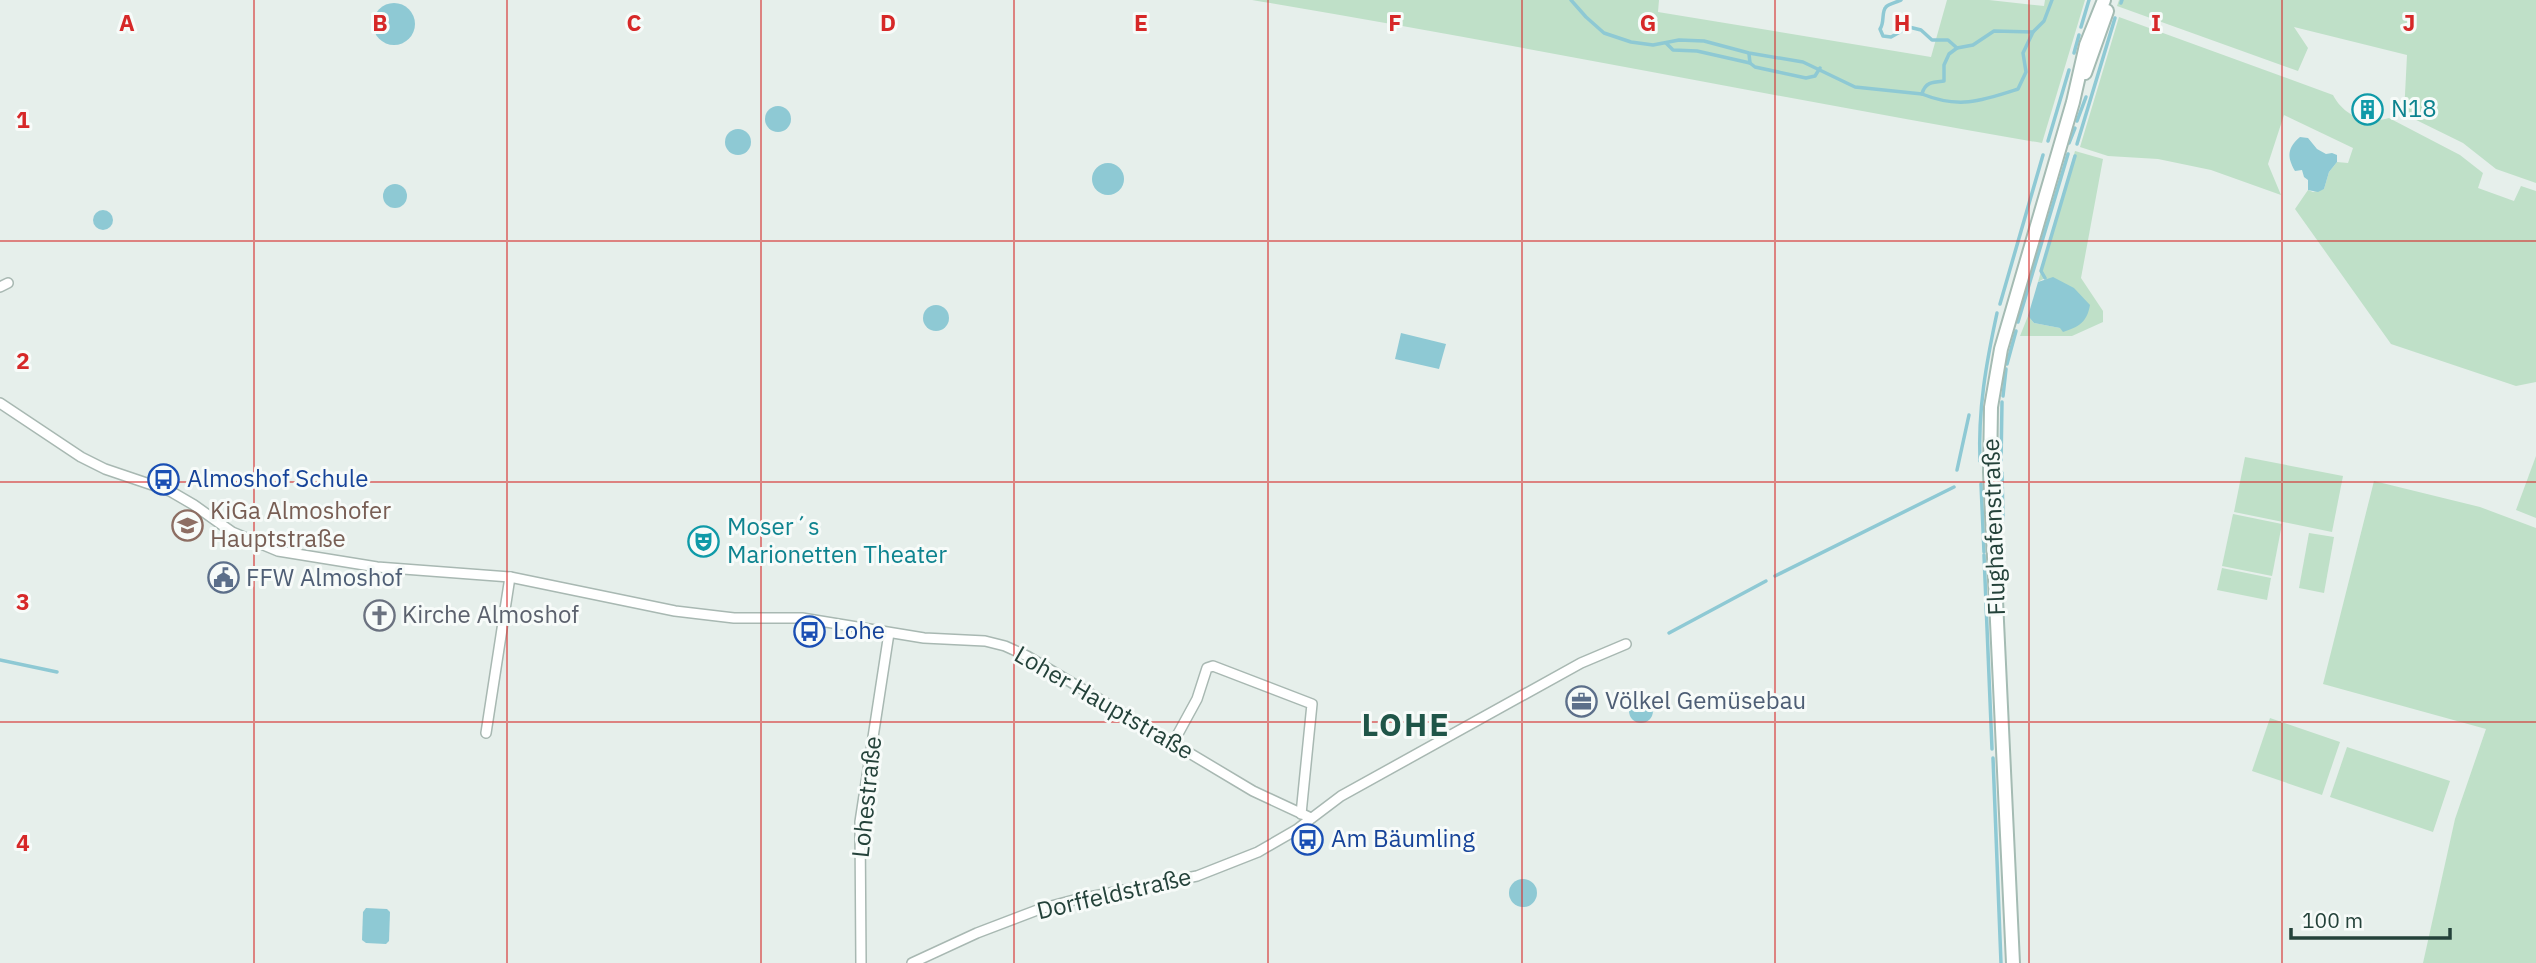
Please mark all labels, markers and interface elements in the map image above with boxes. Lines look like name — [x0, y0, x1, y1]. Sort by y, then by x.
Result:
text: A — [119, 7, 135, 37]
text: B — [372, 7, 388, 37]
text: C — [627, 7, 642, 37]
text: D — [880, 7, 896, 37]
text: E — [1134, 7, 1148, 37]
text: F — [1388, 7, 1402, 37]
text: G — [1640, 7, 1656, 37]
text: H — [1894, 7, 1910, 37]
text: I — [2151, 7, 2161, 37]
text: J — [2403, 7, 2415, 37]
building icon: N18 — [2351, 92, 2385, 126]
place label: N18 — [2391, 92, 2437, 124]
text: 1 — [16, 104, 30, 134]
text: 2 — [16, 345, 30, 375]
street label: Flughafenstraße — [1974, 438, 2012, 616]
bus stop icon: Almoshof Schule — [147, 462, 181, 496]
place label: Almoshof Schule — [187, 462, 368, 494]
place label: KiGa Almoshofer Hauptstraße — [210, 494, 391, 554]
school or university icon: KiGa Almoshofer Hauptstraße — [170, 508, 204, 542]
place label: Moser´s Marionetten Theater — [727, 510, 947, 570]
theatre icon: Moser´s Marionetten Theater — [687, 524, 721, 558]
public building icon: FFW Almoshof — [206, 561, 240, 595]
place label: FFW Almoshof — [246, 561, 403, 593]
text: 3 — [16, 586, 30, 616]
church icon: Kirche Almoshof — [362, 598, 396, 632]
place label: Kirche Almoshof — [402, 598, 579, 630]
bus stop icon: Lohe — [793, 614, 827, 648]
place label: Lohe — [833, 614, 885, 646]
street label: Loher Hauptstraße — [1009, 638, 1200, 767]
office icon: Völkel Gemüsebau — [1565, 684, 1599, 718]
place label: Völkel Gemüsebau — [1605, 684, 1806, 716]
district label: LOHE — [1361, 703, 1451, 745]
street label: Lohestraße — [844, 735, 888, 859]
bus stop icon: Am Bäumling — [1291, 822, 1325, 856]
place label: Am Bäumling — [1331, 822, 1475, 854]
text: 4 — [16, 827, 30, 857]
street label: Dorffeldstraße — [1033, 860, 1194, 926]
scale bar — [2291, 897, 2450, 941]
text: 100 m — [2302, 906, 2363, 934]

